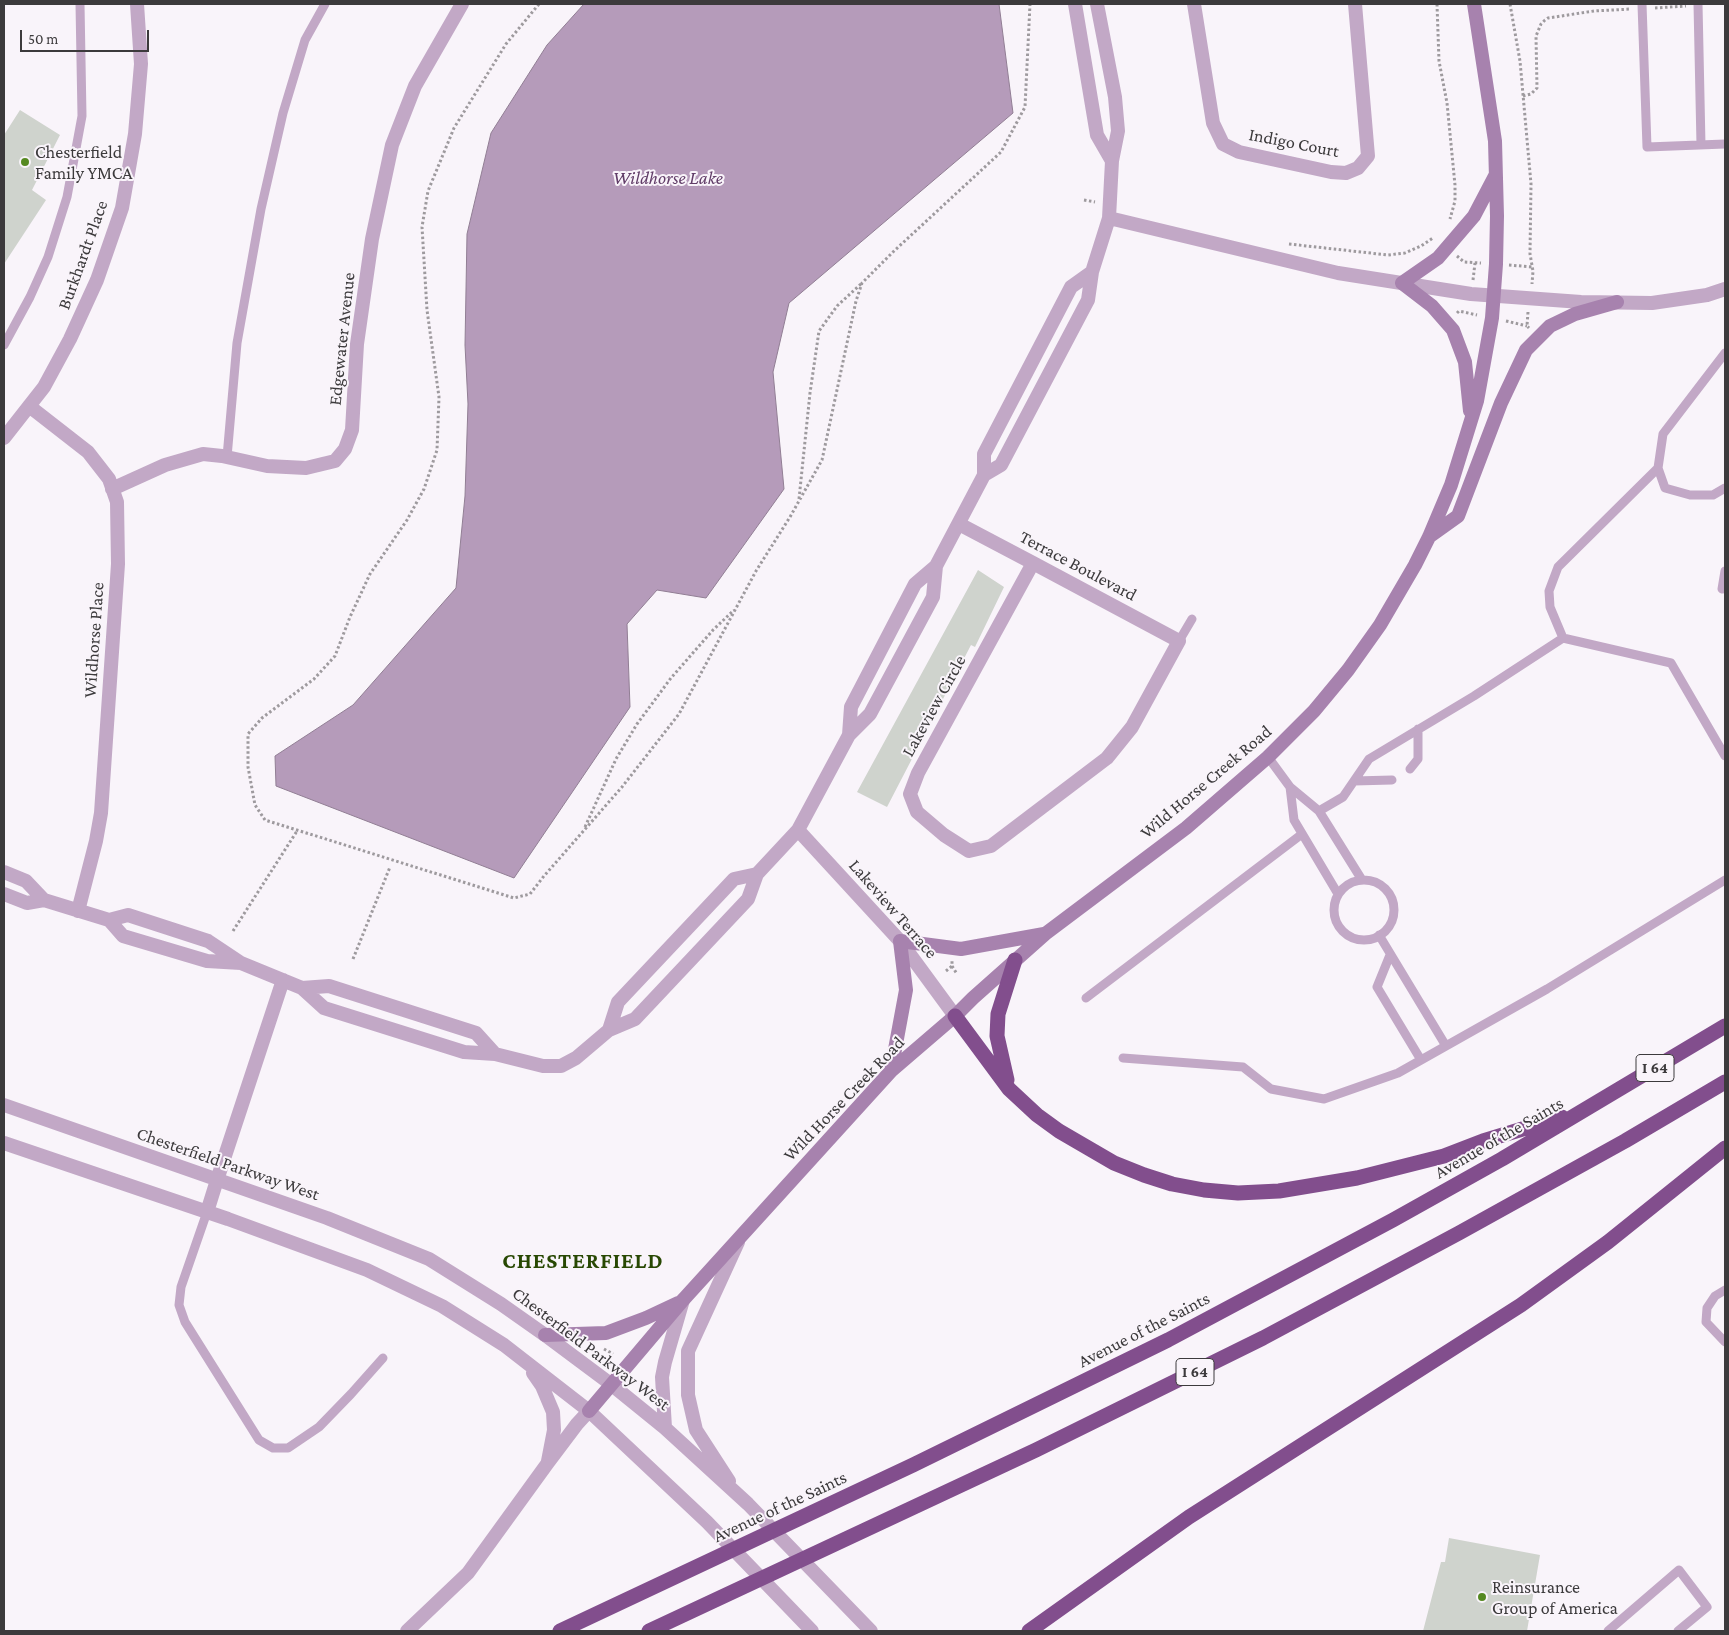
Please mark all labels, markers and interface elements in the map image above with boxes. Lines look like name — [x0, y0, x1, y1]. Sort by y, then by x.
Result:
scale bar — [22, 20, 151, 52]
text: 50 m — [28, 31, 58, 47]
street label: Indigo Court — [1247, 124, 1341, 162]
place label: Chesterfield Family YMCA — [35, 141, 133, 183]
marker: Chesterfield Family YMCA — [19, 156, 31, 168]
water label: Wildhorse Lake — [613, 167, 723, 189]
street label: Burkhardt Place — [53, 198, 113, 312]
street label: Edgewater Avenue — [324, 271, 360, 407]
street label: Terrace Boulevard — [1016, 526, 1140, 606]
street label: Wildhorse Place — [79, 582, 109, 698]
street label: Lakeview Circle — [897, 652, 971, 760]
street label: Wild Horse Creek Road — [1136, 721, 1276, 843]
street label: Lakeview Terrace — [844, 855, 942, 963]
street label: Wild Horse Creek Road — [779, 1032, 909, 1166]
road number: I 64 — [1636, 1054, 1674, 1082]
street label: Avenue of the Saints — [1431, 1092, 1567, 1184]
street label: Chesterfield Parkway West — [134, 1123, 322, 1205]
district label: CHESTERFIELD — [501, 1248, 665, 1274]
street label: Chesterfield Parkway West — [508, 1283, 674, 1415]
street label: Avenue of the Saints — [1075, 1287, 1213, 1373]
road number: I 64 — [1176, 1358, 1214, 1385]
street label: Avenue of the Saints — [710, 1467, 850, 1547]
place label: Reinsurance Group of America — [1492, 1576, 1618, 1618]
marker: Reinsurance Group of America — [1476, 1591, 1488, 1603]

